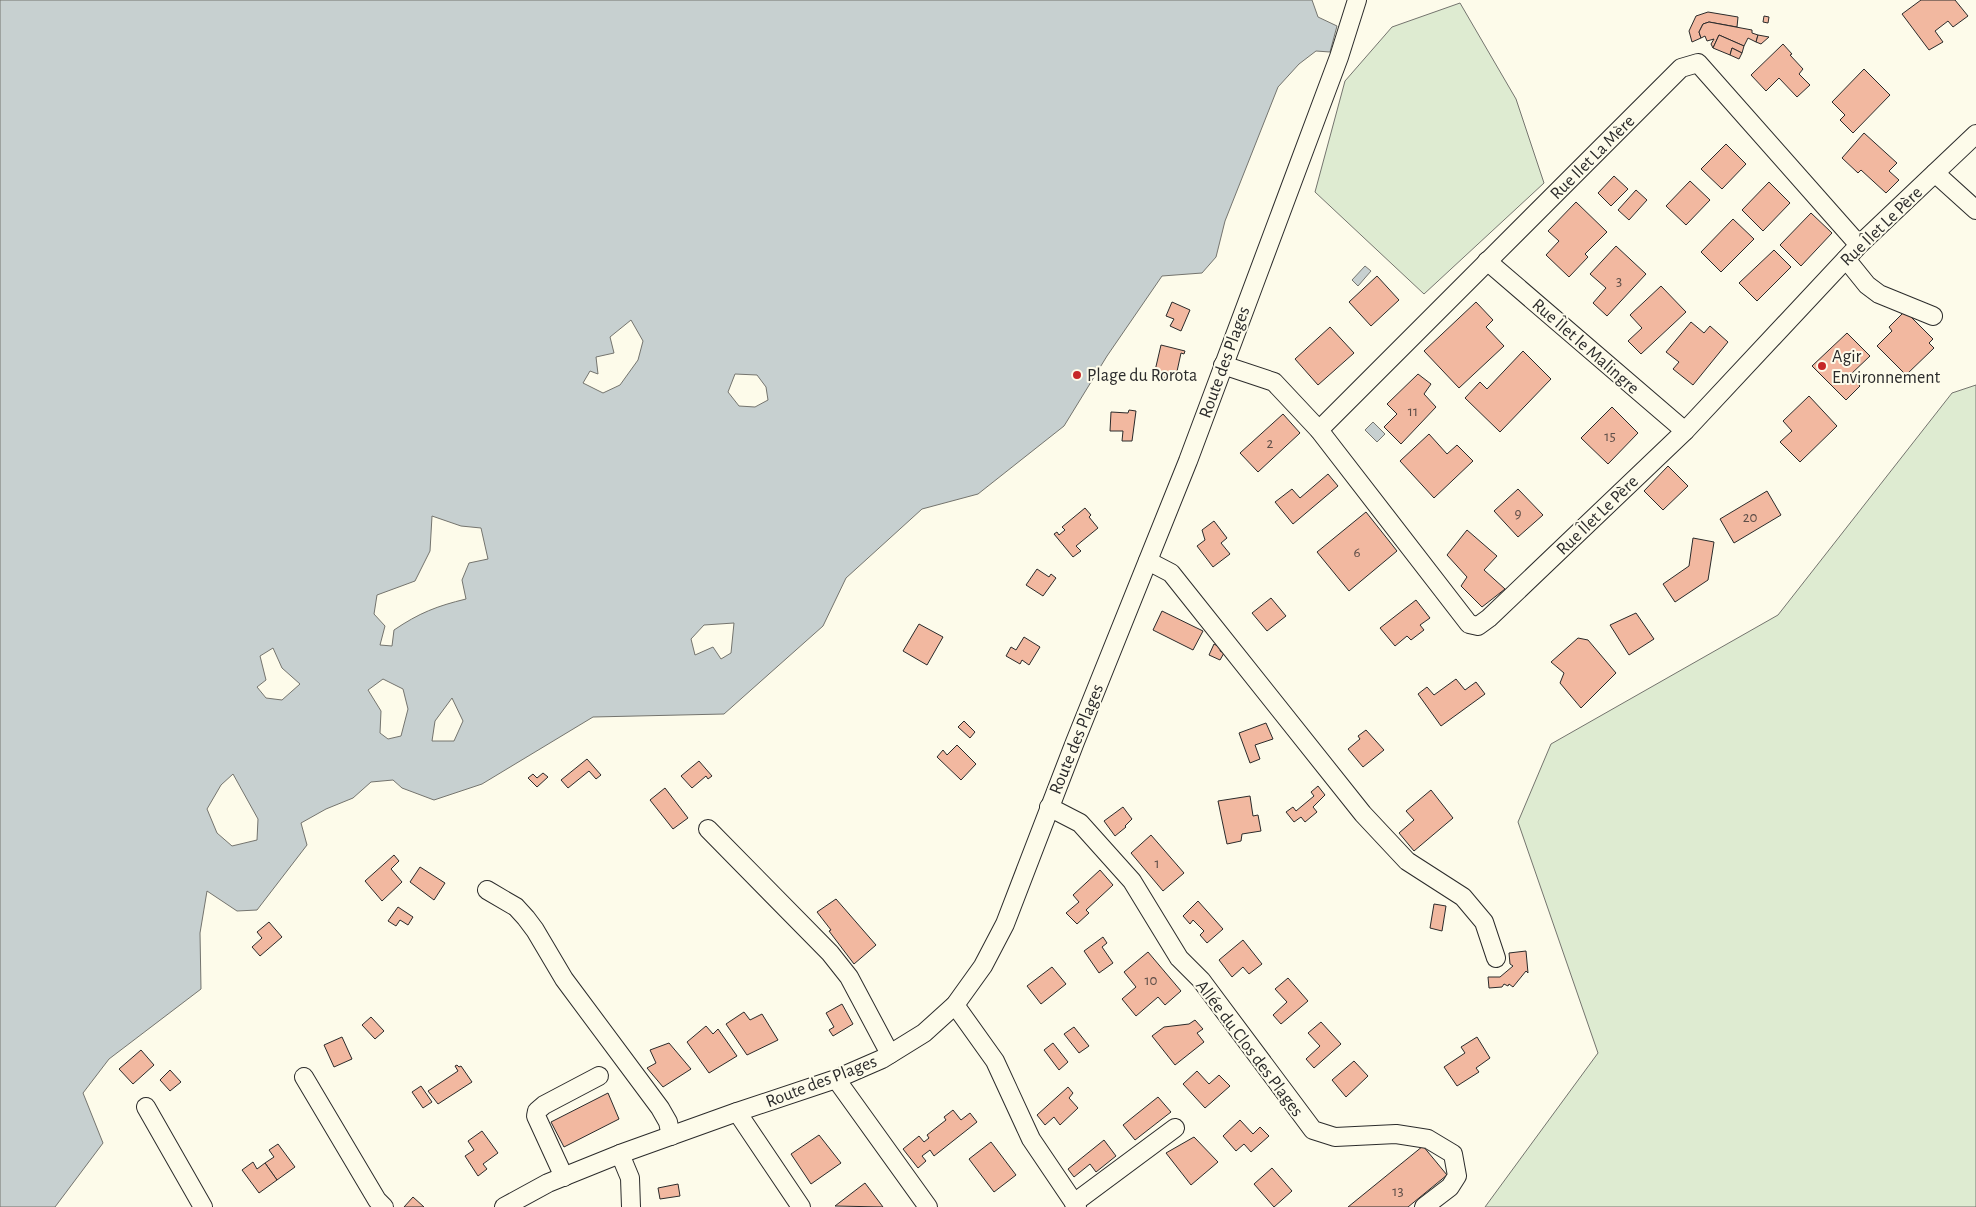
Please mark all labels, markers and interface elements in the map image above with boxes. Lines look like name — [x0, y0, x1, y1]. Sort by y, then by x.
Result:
street label: Rue Ilet La Mère — [1547, 112, 1638, 203]
street label: Rue Îlet Le Père — [1835, 181, 1926, 270]
house number: 3 — [1616, 274, 1622, 289]
street label: Rue Îlet le Malingre — [1528, 293, 1644, 398]
street label: Route des Plages — [1196, 304, 1253, 420]
place label: Agir Environnement — [1832, 348, 1941, 387]
marker: Agir Environnement — [1816, 360, 1828, 372]
place label: Plage du Rorota — [1087, 367, 1197, 385]
marker: Plage du Rorota — [1071, 369, 1083, 381]
house number: 11 — [1408, 404, 1418, 419]
house number: 15 — [1604, 429, 1616, 444]
house number: 2 — [1267, 436, 1274, 451]
street label: Rue Îlet Le Père — [1551, 470, 1642, 559]
house number: 9 — [1514, 506, 1522, 521]
house number: 20 — [1743, 510, 1757, 525]
house number: 6 — [1353, 545, 1361, 560]
street label: Route des Plages — [1047, 682, 1107, 797]
house number: 1 — [1154, 856, 1160, 871]
house number: 10 — [1144, 973, 1158, 988]
street label: Allée du Clos des Plages — [1192, 977, 1306, 1120]
street label: Route des Plages — [763, 1053, 879, 1111]
house number: 13 — [1392, 1184, 1404, 1199]

